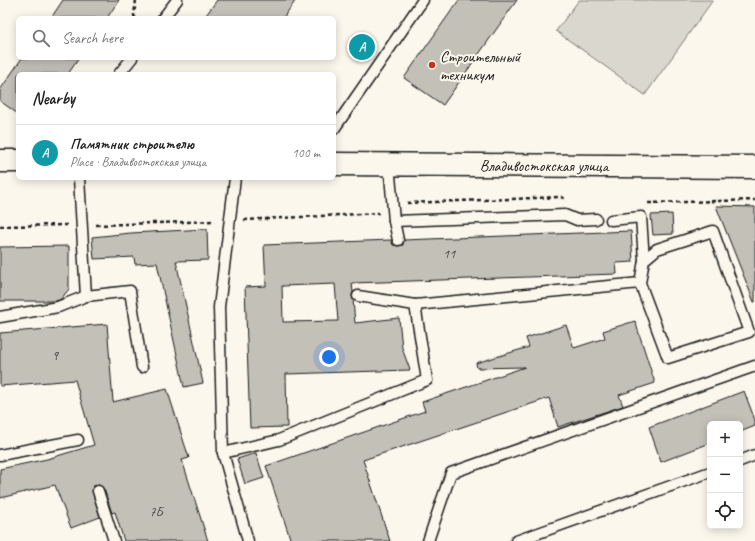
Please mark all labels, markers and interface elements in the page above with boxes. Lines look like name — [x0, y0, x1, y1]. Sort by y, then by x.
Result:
search box — [16, 16, 336, 60]
icon: search — [30, 27, 52, 49]
text: Search here — [62, 29, 123, 48]
pin: A — [349, 32, 375, 62]
place label: Строительный техникум — [440, 47, 522, 85]
marker: Строительный техникум — [427, 60, 437, 70]
text: Nearby — [32, 88, 75, 109]
text: Памятник строителю — [70, 135, 194, 154]
text: A — [42, 145, 48, 161]
text: 100 m — [292, 145, 320, 161]
text: Place · Владивостокская улица — [70, 154, 206, 170]
street label: Владивостокская улица — [480, 156, 610, 176]
house number: 11 — [443, 245, 456, 262]
house number: 9 — [52, 347, 60, 364]
your location — [319, 347, 339, 367]
map controls — [707, 421, 743, 529]
button: + — [707, 421, 743, 457]
button: − — [707, 457, 743, 493]
button: locate — [707, 493, 743, 529]
house number: 7Б — [149, 503, 166, 520]

